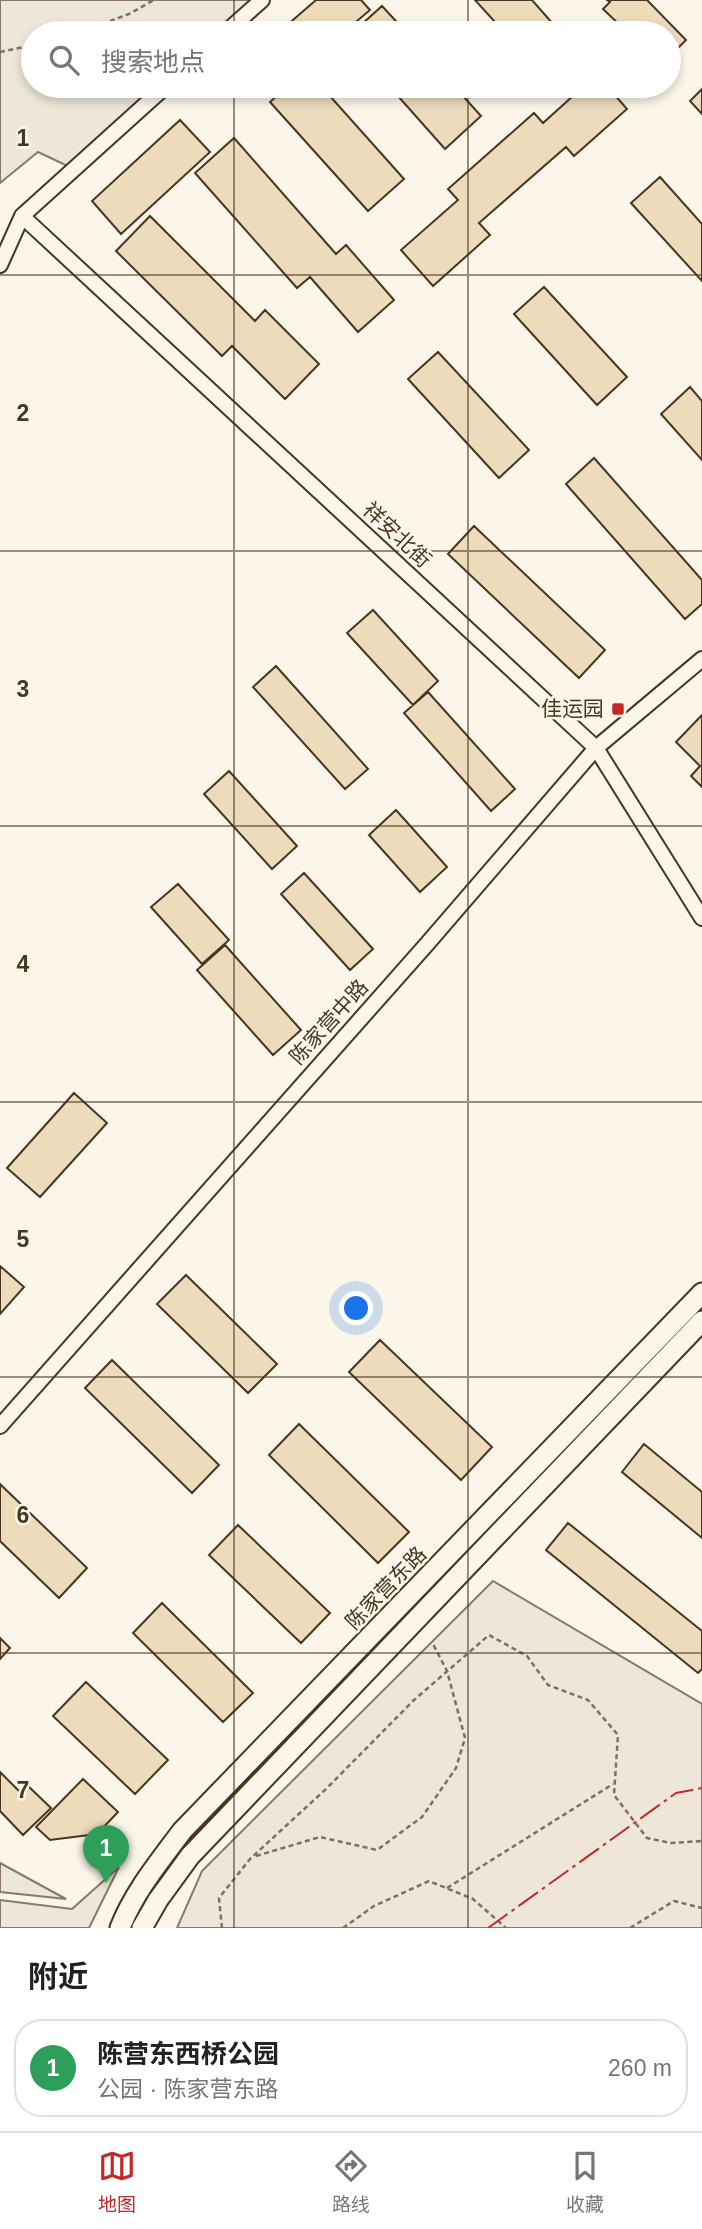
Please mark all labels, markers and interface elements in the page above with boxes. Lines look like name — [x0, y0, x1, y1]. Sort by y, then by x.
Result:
search box — [21, 21, 681, 98]
icon: search — [45, 41, 83, 79]
text: 搜索地点 — [101, 47, 205, 77]
text: 1 — [17, 125, 30, 151]
text: 2 — [17, 400, 29, 426]
street label: 祥安北街 — [359, 498, 436, 572]
text: 3 — [17, 676, 29, 702]
place label: 佳运园 — [541, 697, 604, 720]
marker: 佳运园 — [610, 701, 626, 717]
text: 4 — [17, 951, 30, 977]
street label: 陈家营中路 — [285, 975, 372, 1068]
text: 5 — [17, 1226, 30, 1252]
your location — [339, 1291, 373, 1325]
text: 6 — [17, 1502, 29, 1528]
street label: 陈家营东路 — [341, 1542, 430, 1633]
text: 7 — [17, 1777, 29, 1803]
pin: 1 — [83, 1825, 129, 1883]
text: 附近 — [28, 1960, 88, 1993]
text: 陈营东西桥公园 — [97, 2039, 279, 2069]
text: 1 — [47, 2055, 59, 2081]
text: 260 m — [608, 2055, 672, 2081]
text: 公园 · 陈家营东路 — [97, 2076, 278, 2102]
tab: 地图 — [98, 2147, 136, 2216]
tab: 路线 — [332, 2147, 370, 2216]
tab: 收藏 — [566, 2147, 604, 2216]

